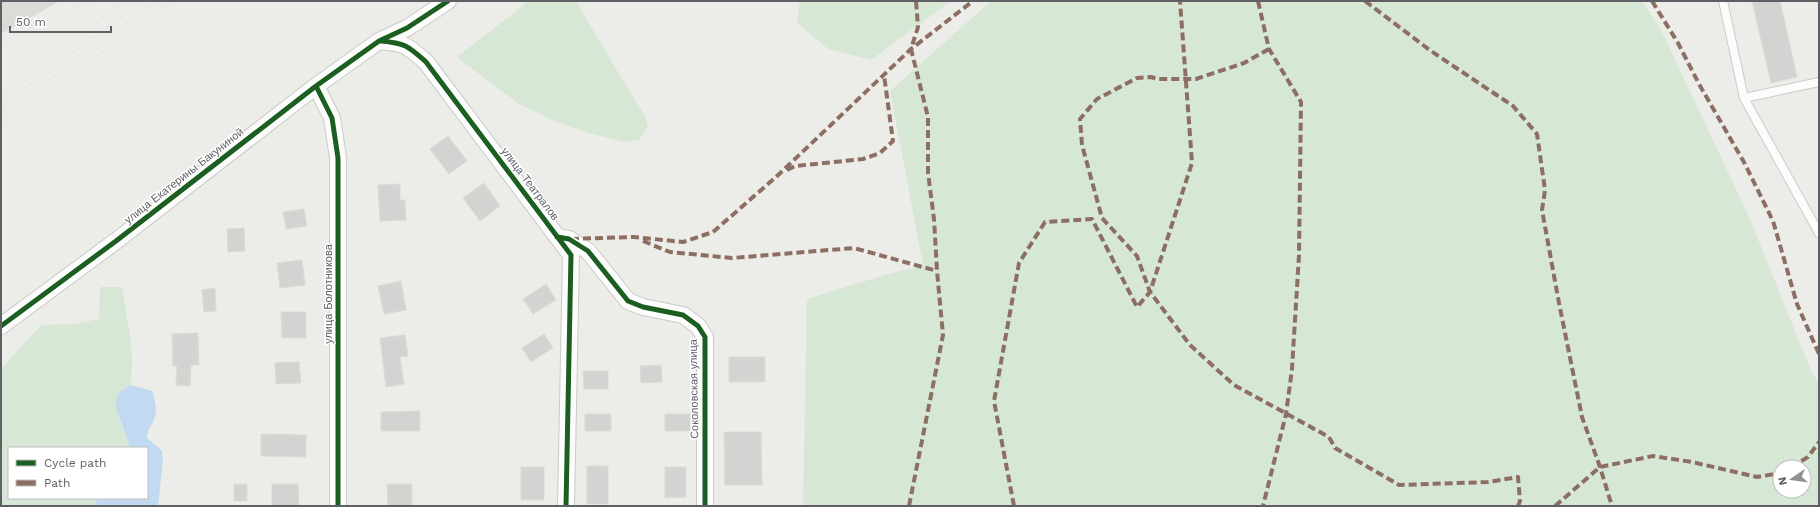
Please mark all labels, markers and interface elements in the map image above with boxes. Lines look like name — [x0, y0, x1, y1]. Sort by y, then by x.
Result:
scale bar — [10, 8, 111, 34]
text: 50 m — [16, 15, 46, 29]
street label: улица Екатерины Бакуниной — [122, 125, 246, 227]
street label: улица Театралов — [498, 145, 562, 223]
street label: улица Болотникова — [322, 243, 335, 344]
street label: Соколовская улица — [687, 338, 701, 439]
legend — [8, 447, 148, 499]
text: Cycle path — [44, 456, 106, 470]
north arrow — [1772, 459, 1812, 499]
text: Path — [44, 476, 70, 490]
text: N — [1775, 476, 1790, 487]

